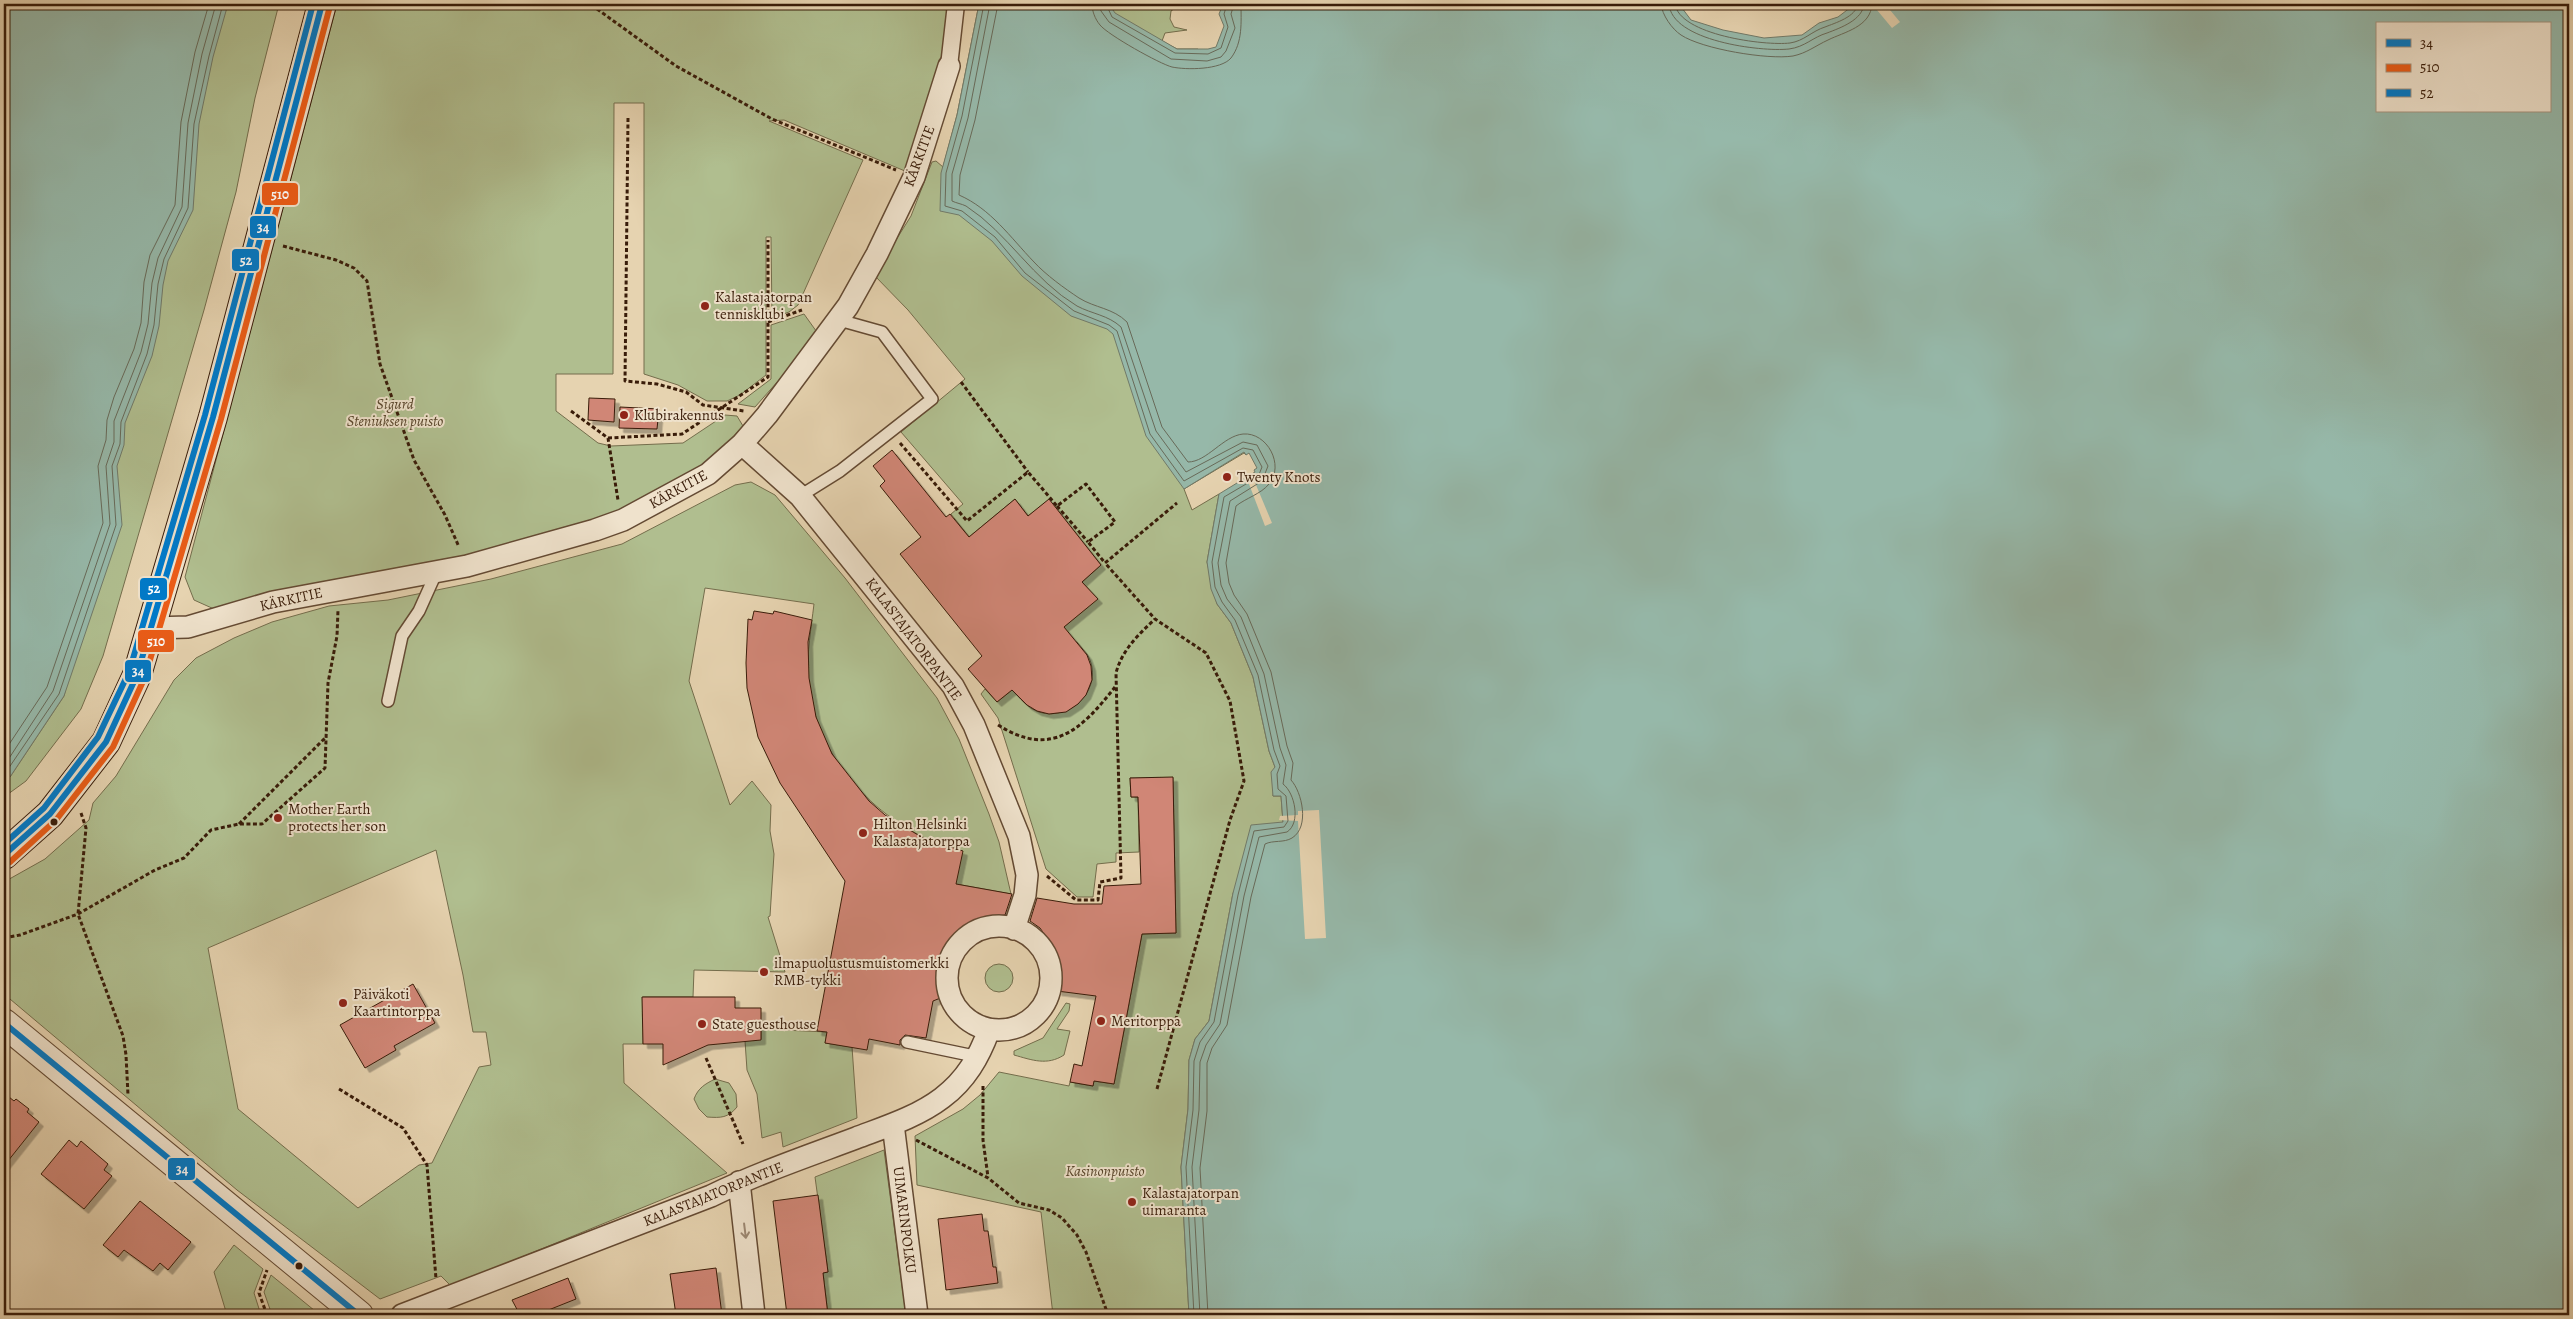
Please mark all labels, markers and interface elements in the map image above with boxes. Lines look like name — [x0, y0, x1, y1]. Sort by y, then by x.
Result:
legend — [2376, 22, 2550, 112]
text: 34 — [2420, 33, 2433, 53]
text: 510 — [2420, 57, 2440, 77]
text: 52 — [2420, 83, 2434, 103]
street label: KÄRKITIE — [899, 122, 939, 190]
line badge: 510 — [261, 182, 299, 206]
text: 510 — [271, 185, 289, 204]
line badge: 34 — [249, 215, 277, 239]
text: 34 — [257, 218, 270, 237]
line badge: 52 — [231, 248, 260, 272]
text: 52 — [240, 251, 253, 270]
place label: Kalastajatorpan tennisklubi — [715, 287, 812, 324]
marker: Kalastajatorpan tennisklubi — [699, 300, 711, 312]
park label: Sigurd Steniuksen puisto — [347, 394, 443, 431]
place label: Klubirakennus — [634, 405, 724, 425]
marker: Klubirakennus — [618, 409, 630, 421]
street label: KÄRKITIE — [645, 465, 711, 513]
place label: Twenty Knots — [1237, 467, 1320, 487]
marker: Twenty Knots — [1221, 471, 1233, 483]
street label: KALASTAJATORPANTIE — [861, 573, 967, 705]
line badge: 52 — [139, 577, 168, 601]
text: 52 — [148, 579, 161, 598]
street label: KÄRKITIE — [258, 582, 324, 616]
line badge: 510 — [137, 629, 175, 653]
text: 510 — [147, 632, 165, 651]
line badge: 34 — [124, 659, 152, 683]
text: 34 — [132, 662, 145, 681]
place label: Mother Earth protects her son — [288, 799, 386, 836]
marker: Mother Earth protects her son — [272, 812, 284, 824]
place label: Hilton Helsinki Kalastajatorppa — [873, 814, 970, 851]
unlabelled marker — [49, 817, 59, 827]
marker: Hilton Helsinki Kalastajatorppa — [857, 827, 869, 839]
place label: ilmapuolustusmuistomerkki RMB-tykki — [774, 953, 949, 990]
marker: ilmapuolustusmuistomerkki RMB-tykki — [758, 966, 770, 978]
place label: Päiväkoti Kaartintorppa — [353, 984, 440, 1021]
marker: Päiväkoti Kaartintorppa — [337, 997, 349, 1009]
place label: Meritorppa — [1111, 1011, 1181, 1031]
place label: State guesthouse — [712, 1014, 816, 1034]
marker: Meritorppa — [1095, 1015, 1107, 1027]
marker: State guesthouse — [696, 1018, 708, 1030]
line badge: 34 — [167, 1157, 196, 1181]
street label: KALASTAJATORPANTIE — [640, 1157, 786, 1231]
text: 34 — [176, 1160, 189, 1179]
park label: Kasinonpuisto — [1065, 1161, 1145, 1181]
street label: UIMARINPOLKU — [888, 1165, 922, 1275]
place label: Kalastajatorpan uimaranta — [1142, 1183, 1239, 1220]
marker: Kalastajatorpan uimaranta — [1126, 1196, 1138, 1208]
one-way arrow — [740, 1223, 750, 1239]
unlabelled marker — [294, 1261, 304, 1271]

